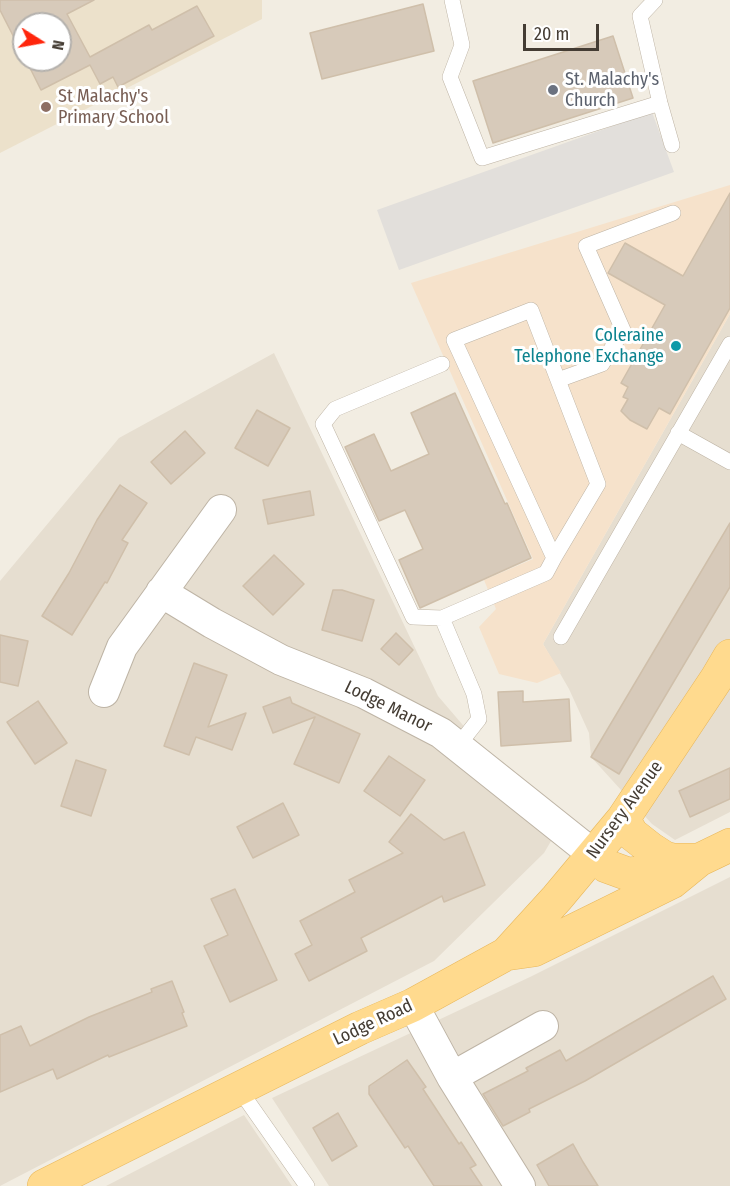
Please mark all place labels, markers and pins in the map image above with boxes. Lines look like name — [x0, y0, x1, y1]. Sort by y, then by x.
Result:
place label: St. Malachy's Church — [565, 69, 659, 112]
marker: St. Malachy's Church — [546, 83, 560, 97]
place label: St Malachy's Primary School — [58, 86, 169, 128]
marker: St Malachy's Primary School — [39, 100, 53, 114]
place label: Coleraine Telephone Exchange — [514, 325, 664, 368]
marker: Coleraine Telephone Exchange — [669, 339, 683, 353]

